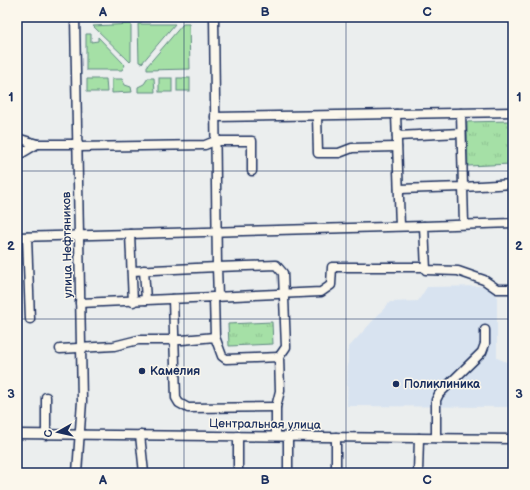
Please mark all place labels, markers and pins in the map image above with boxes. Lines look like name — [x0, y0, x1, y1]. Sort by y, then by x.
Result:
place label: Камелия — [150, 364, 200, 379]
marker: Камелия — [137, 366, 147, 376]
place label: Поликлиника — [404, 377, 481, 392]
marker: Поликлиника — [391, 379, 401, 389]

